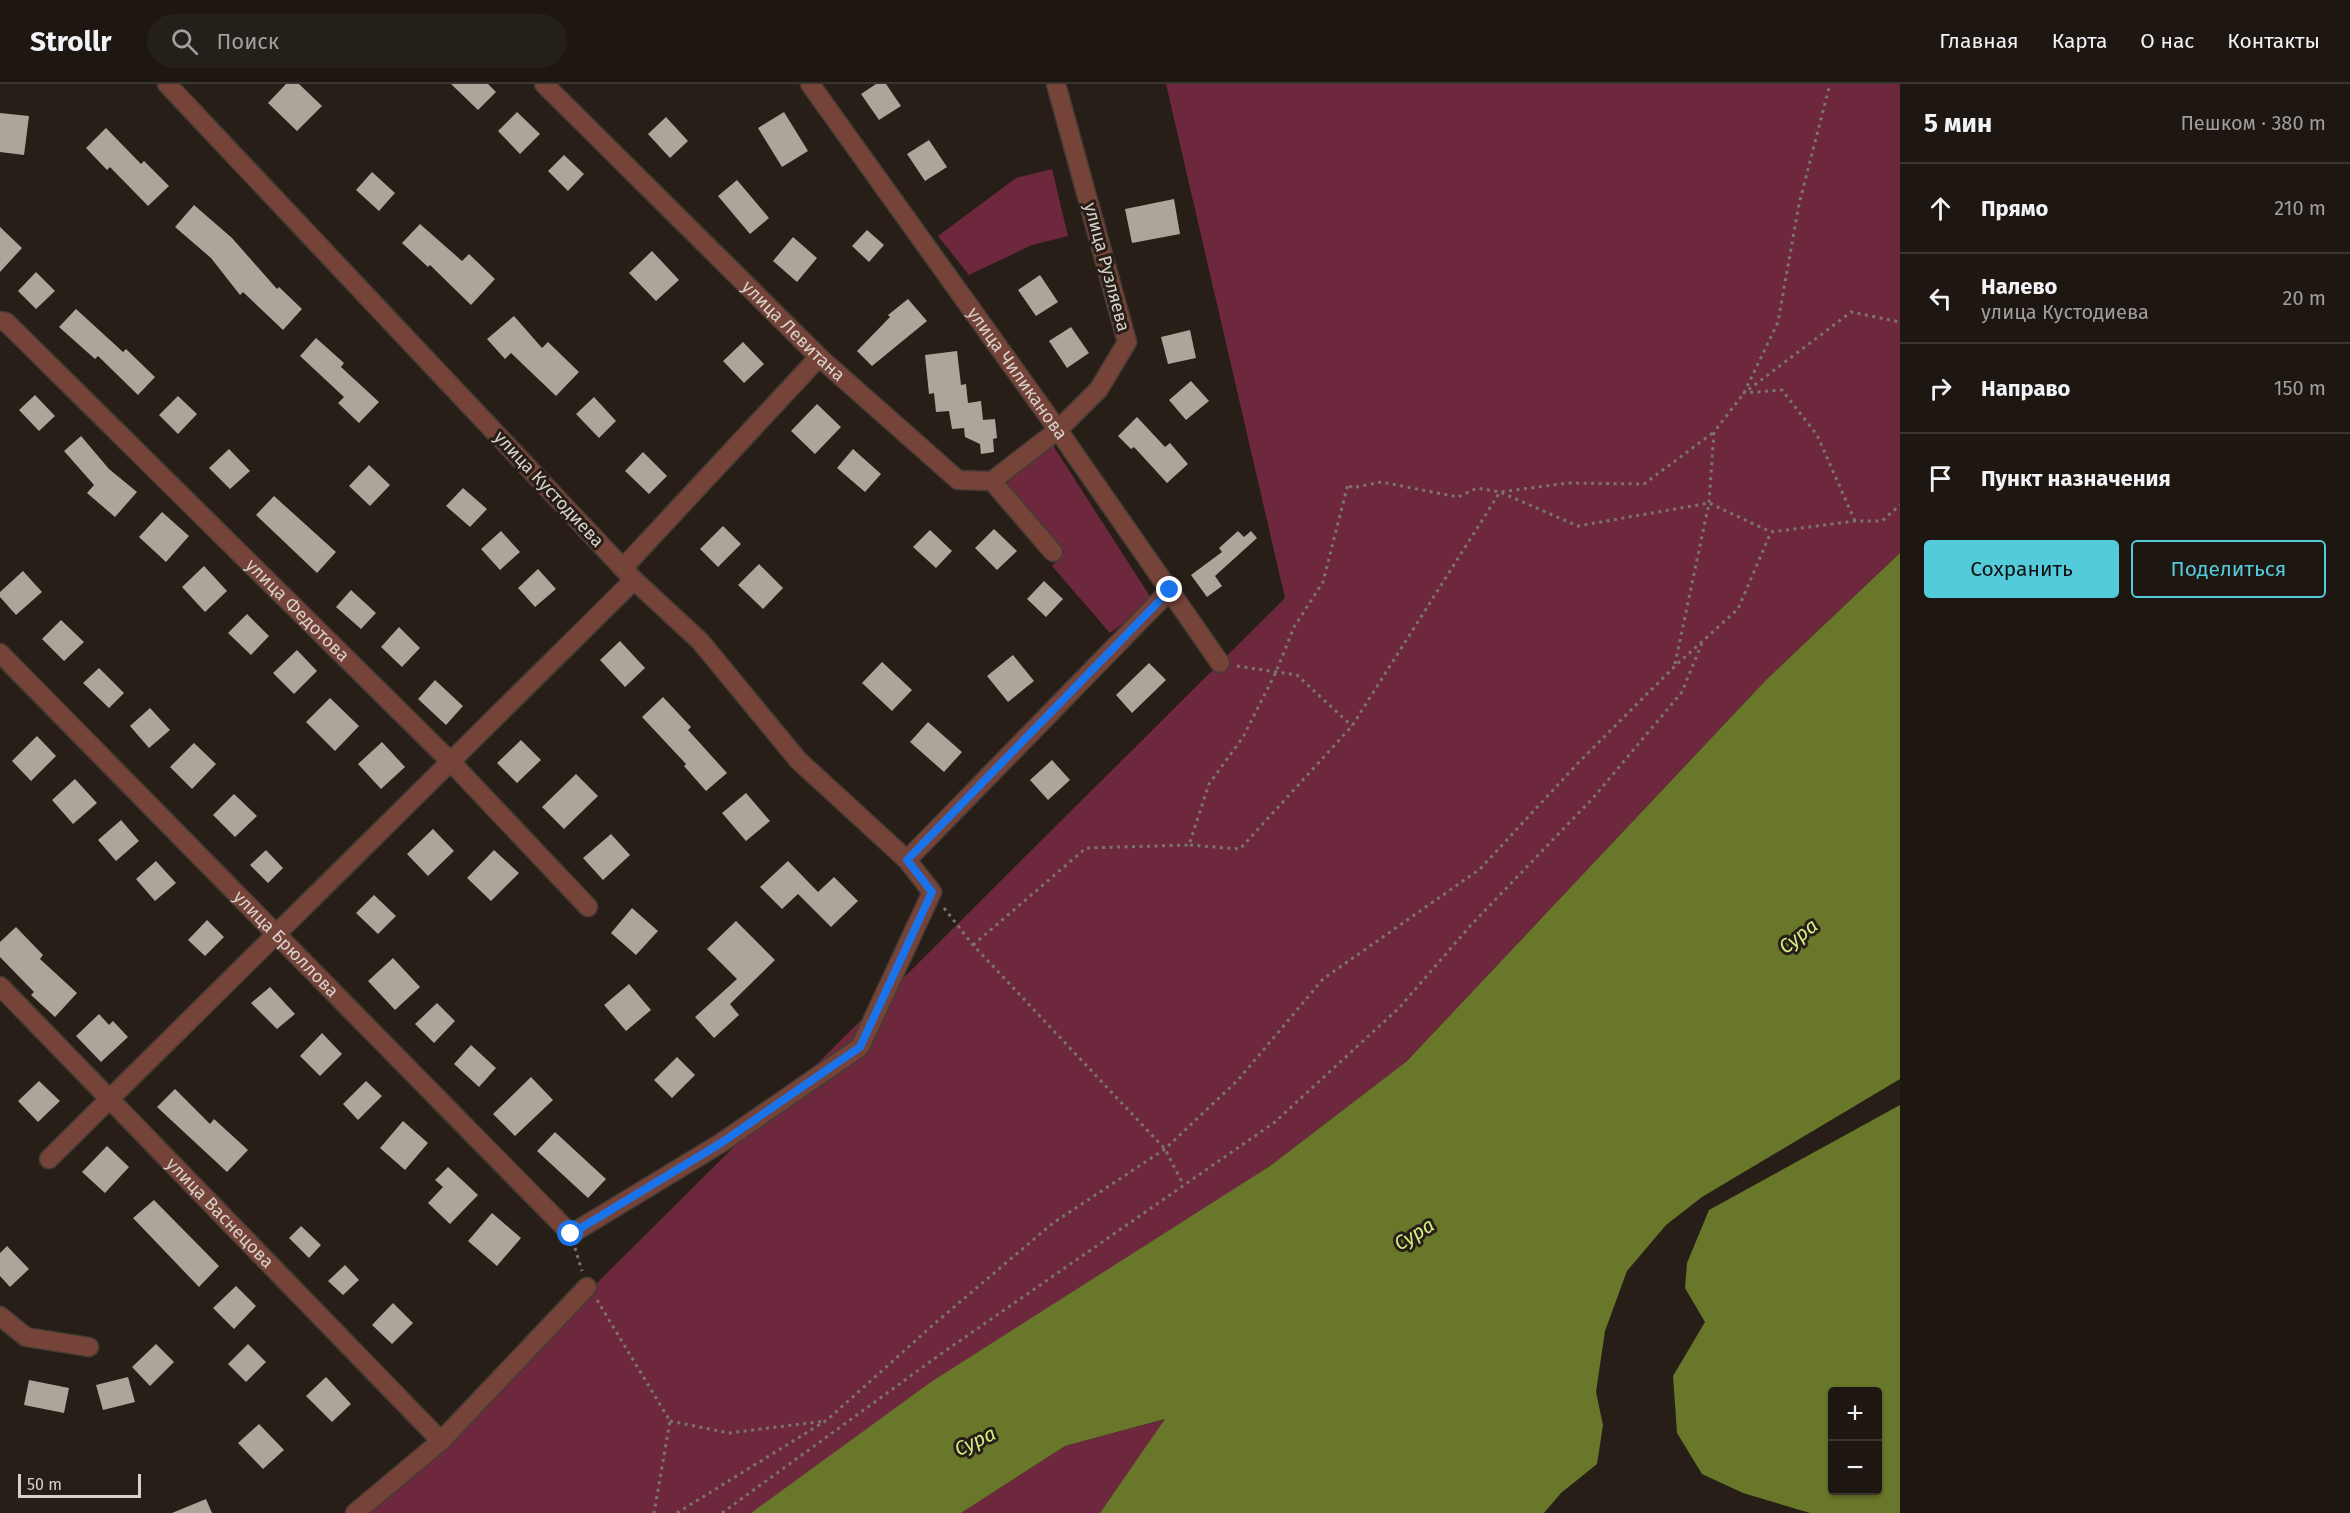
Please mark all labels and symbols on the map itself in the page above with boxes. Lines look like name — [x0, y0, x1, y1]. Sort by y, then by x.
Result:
street label: улица Рузляева — [1079, 200, 1135, 334]
street label: улица Левитана — [737, 276, 850, 386]
street label: улица Чиликанова — [962, 303, 1072, 444]
street label: улица Кустодиева — [489, 426, 609, 552]
street label: улица Федотова — [241, 554, 354, 666]
route end — [1156, 576, 1182, 602]
street label: улица Брюллова — [229, 886, 343, 1002]
water label: Сура — [1774, 913, 1822, 959]
street label: улица Васнецова — [161, 1153, 278, 1273]
water label: Сура — [1390, 1212, 1438, 1256]
route start — [557, 1220, 583, 1246]
water label: Сура — [951, 1421, 999, 1461]
scale bar — [18, 1471, 141, 1498]

